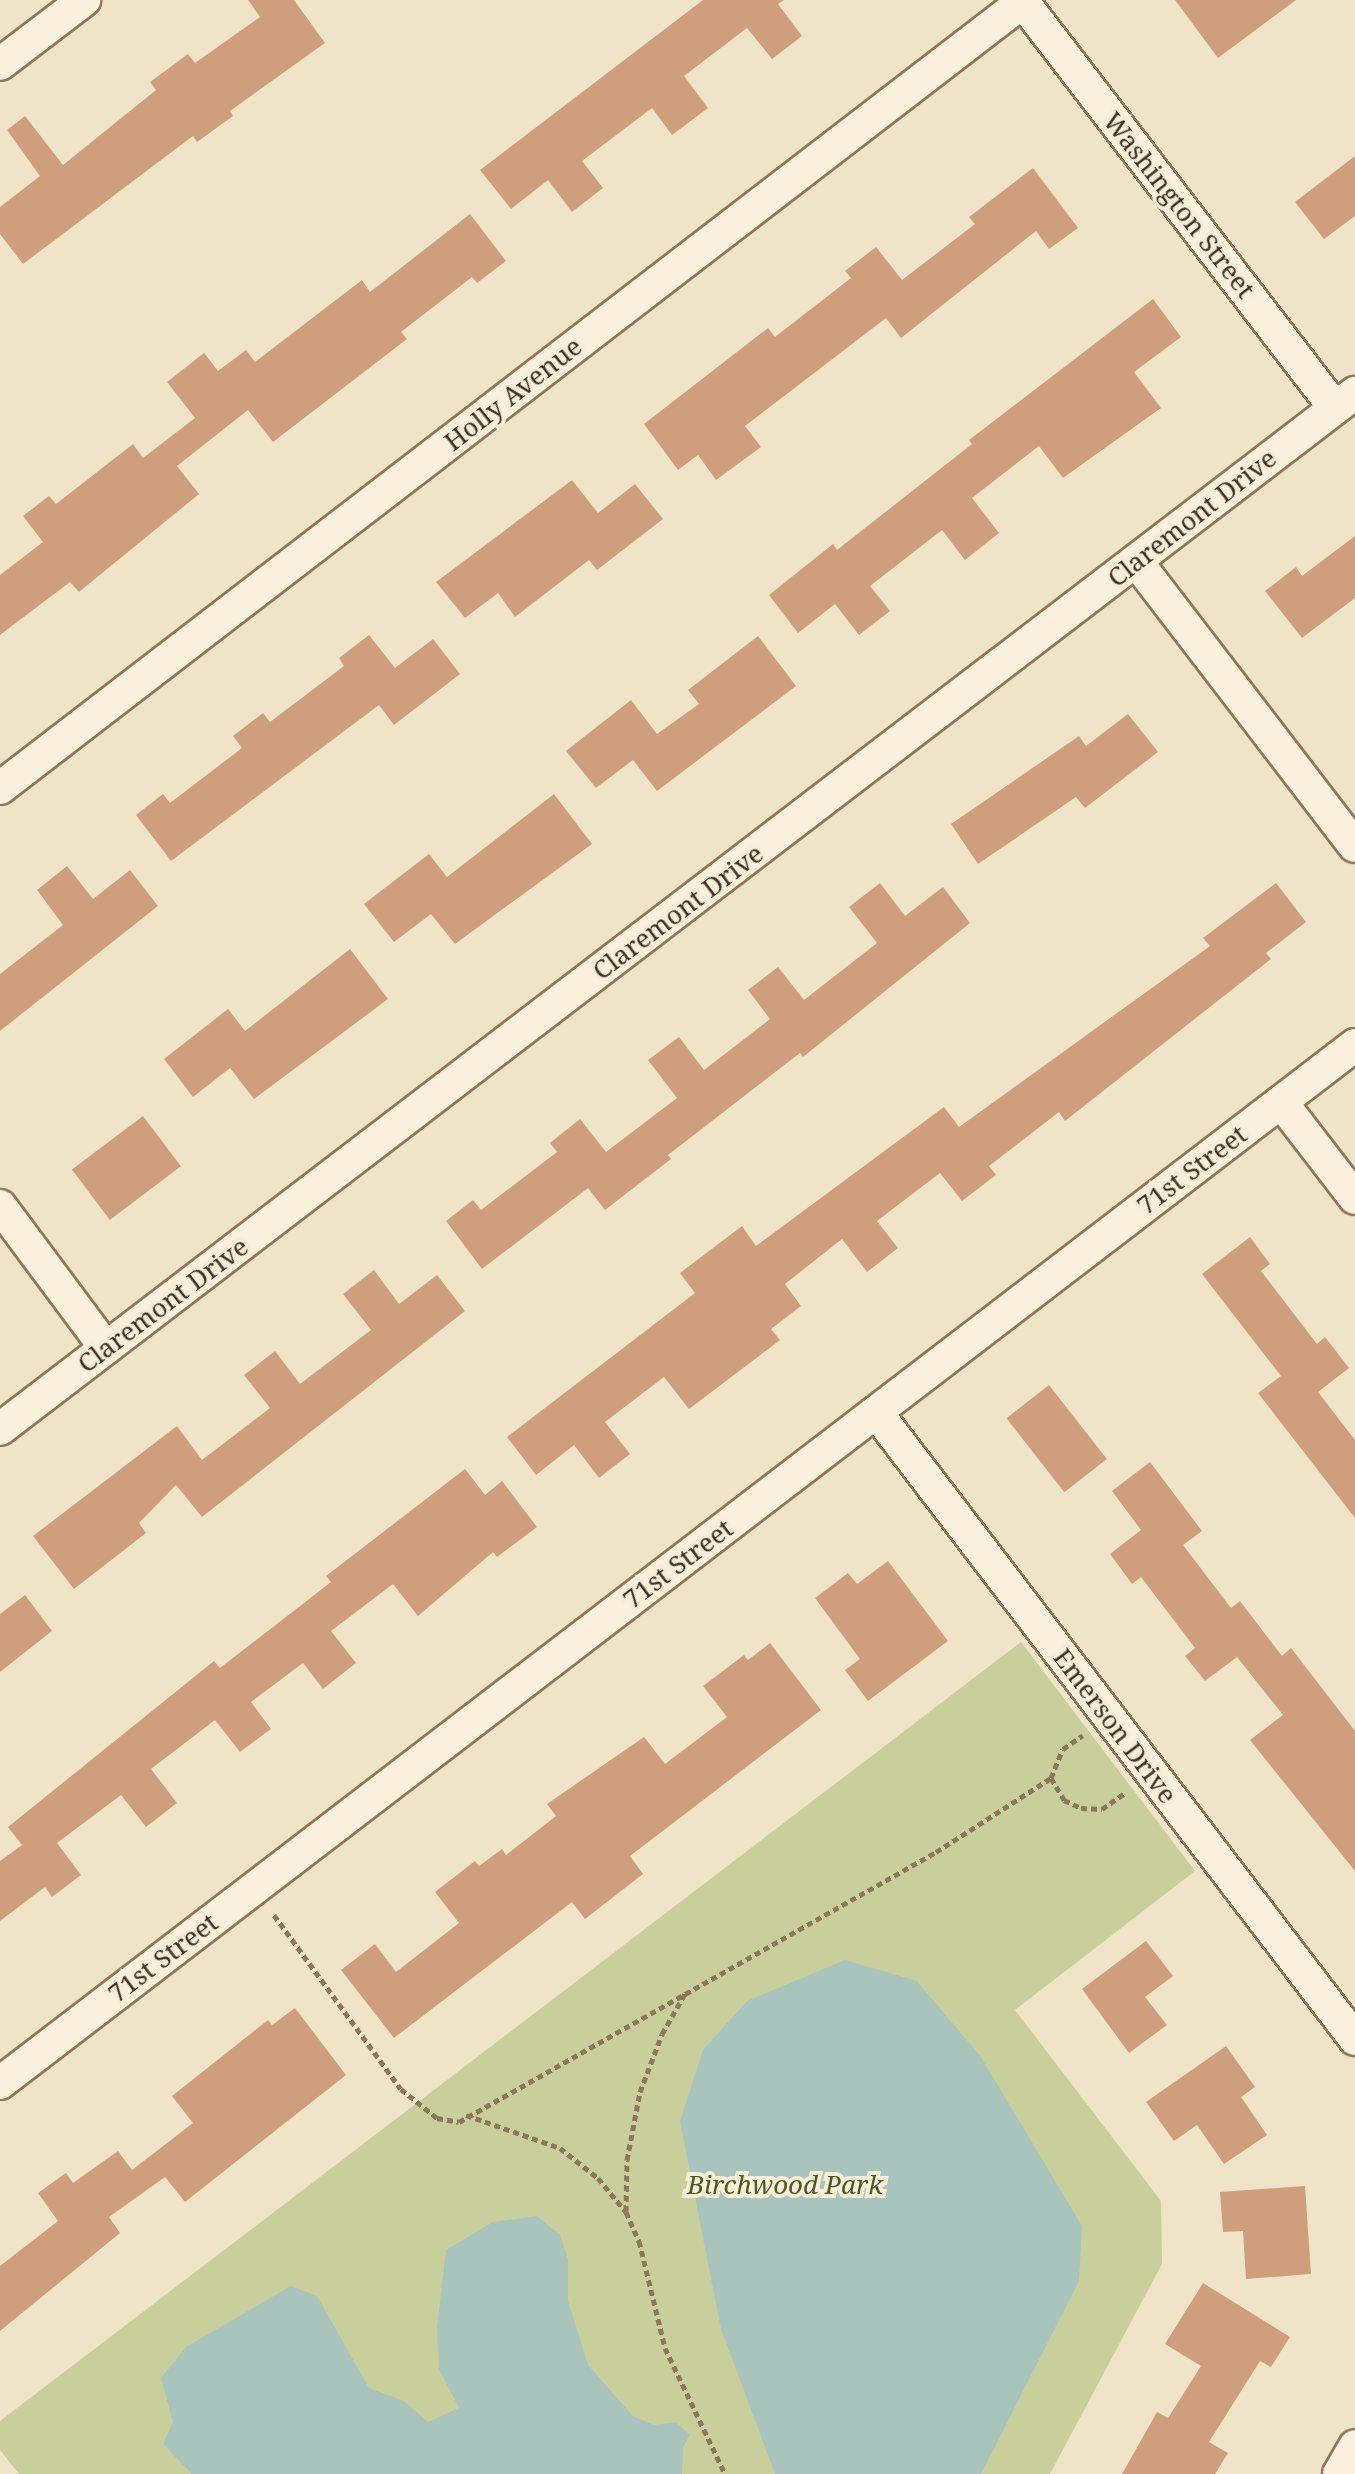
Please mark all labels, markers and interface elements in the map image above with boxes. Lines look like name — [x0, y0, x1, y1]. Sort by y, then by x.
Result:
street label: Washington Street — [1097, 106, 1261, 304]
street label: Holly Avenue — [438, 331, 588, 457]
street label: Claremont Drive — [1101, 442, 1283, 594]
street label: Claremont Drive — [587, 838, 769, 986]
street label: 71st Street — [1131, 1119, 1253, 1221]
street label: Claremont Drive — [72, 1231, 254, 1379]
street label: 71st Street — [617, 1513, 739, 1615]
street label: Emerson Drive — [1047, 1642, 1183, 1810]
street label: 71st Street — [102, 1907, 224, 2009]
park label: Birchwood Park — [687, 2169, 883, 2201]

